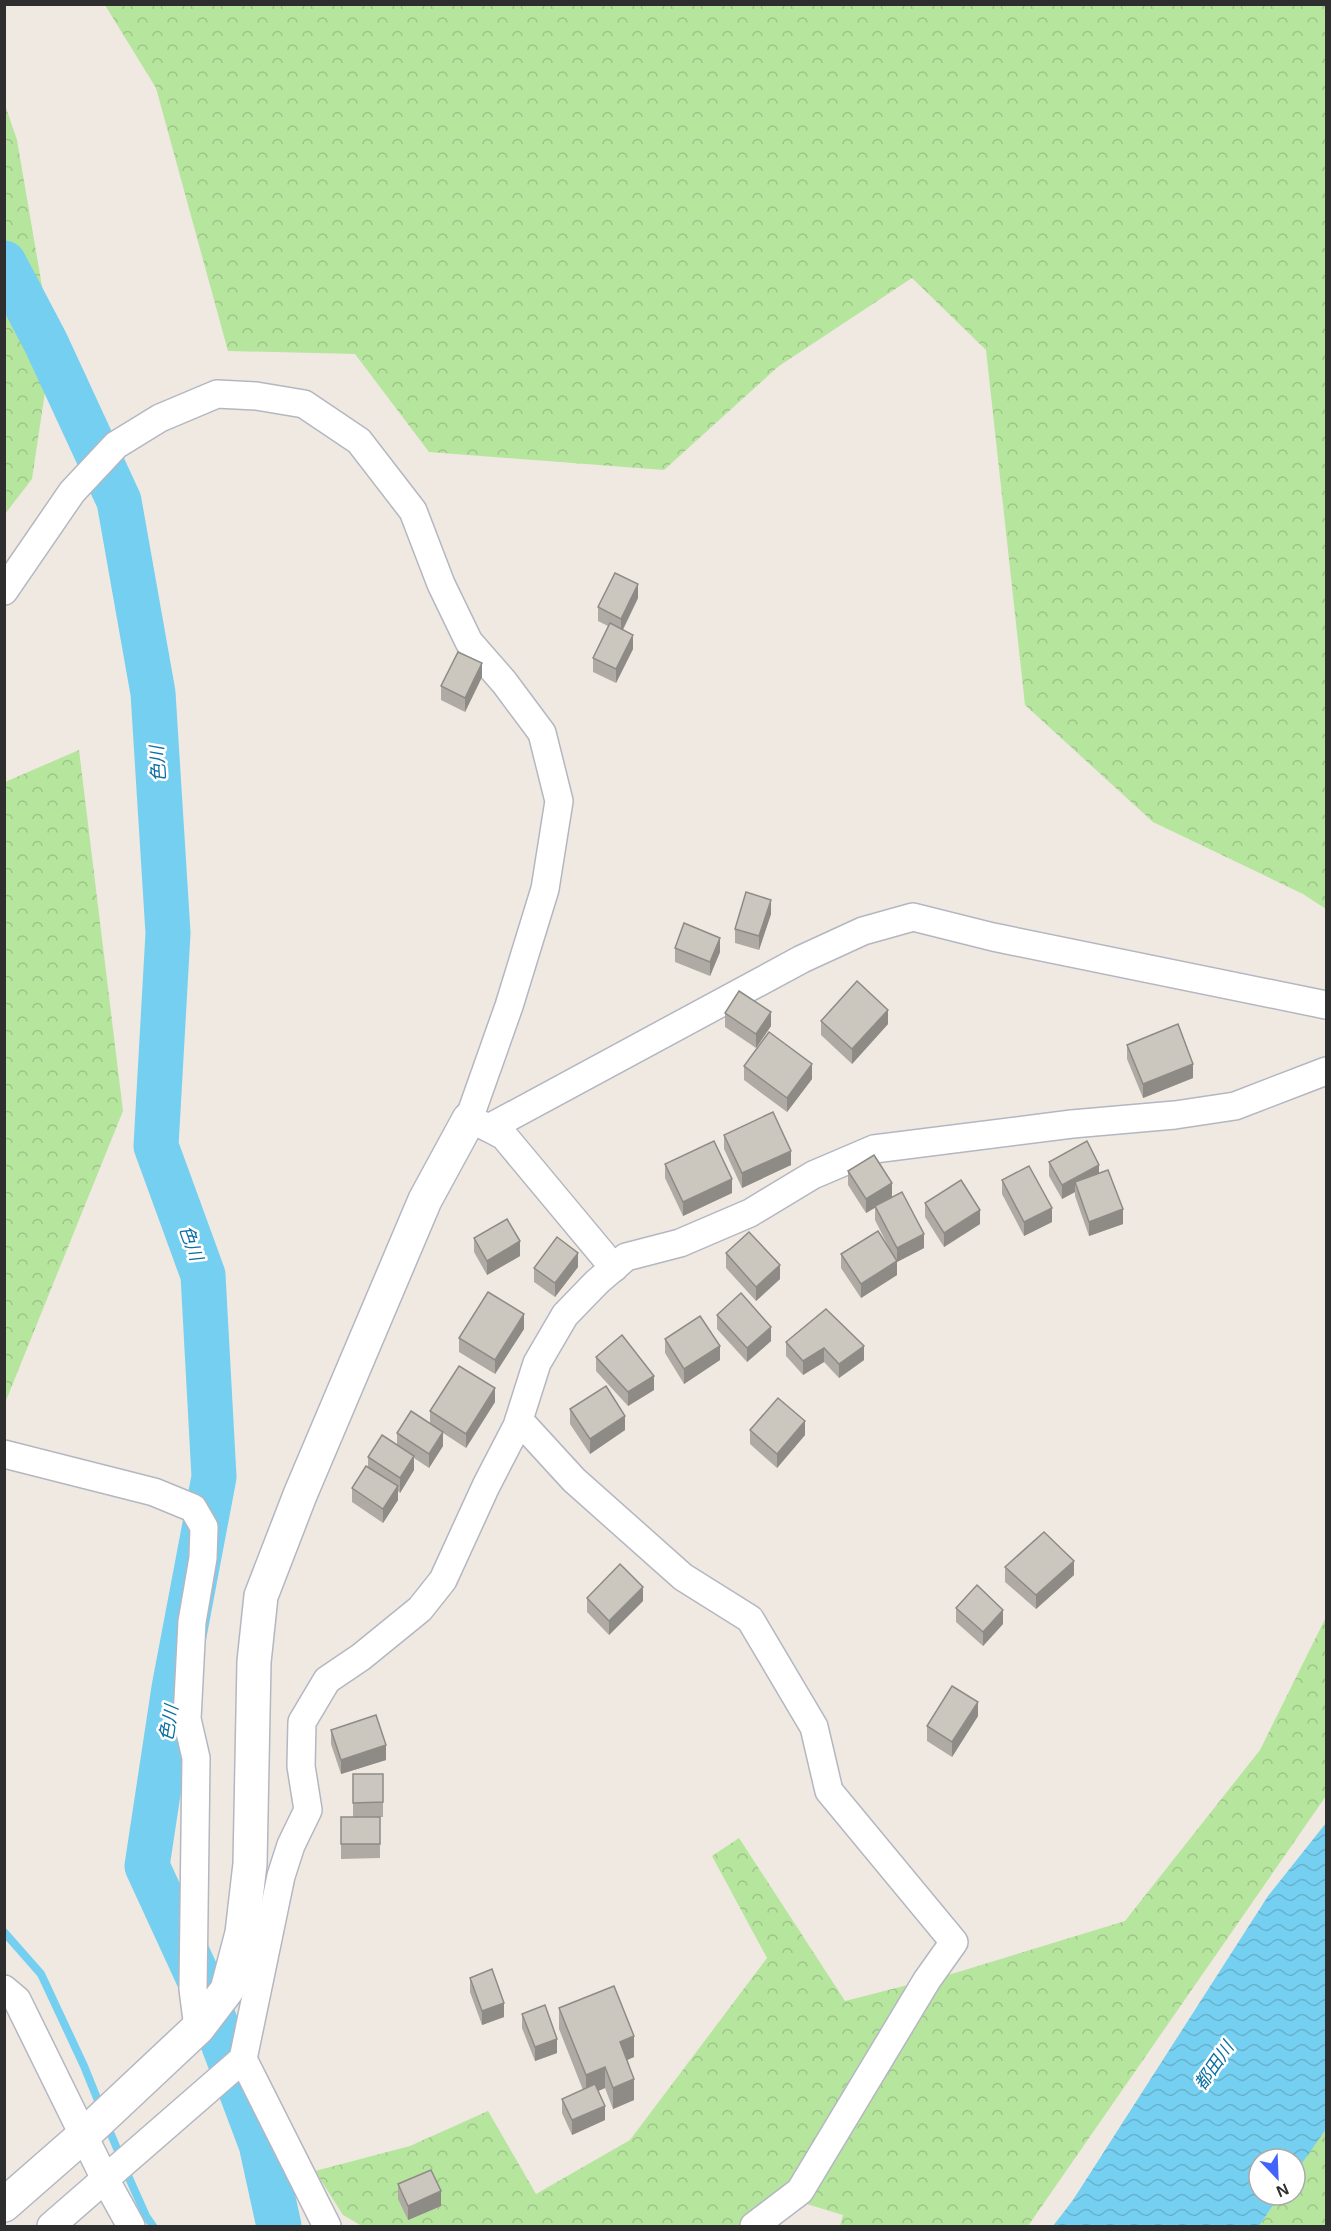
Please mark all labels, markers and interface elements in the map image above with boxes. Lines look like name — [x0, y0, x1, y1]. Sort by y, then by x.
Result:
water label: 色川 — [147, 743, 169, 783]
water label: 色川 — [175, 1223, 207, 1265]
water label: 色川 — [156, 1702, 182, 1742]
water label: 都田川 — [1190, 2037, 1239, 2094]
north arrow — [1247, 2147, 1307, 2207]
text: N — [1274, 2180, 1291, 2200]

